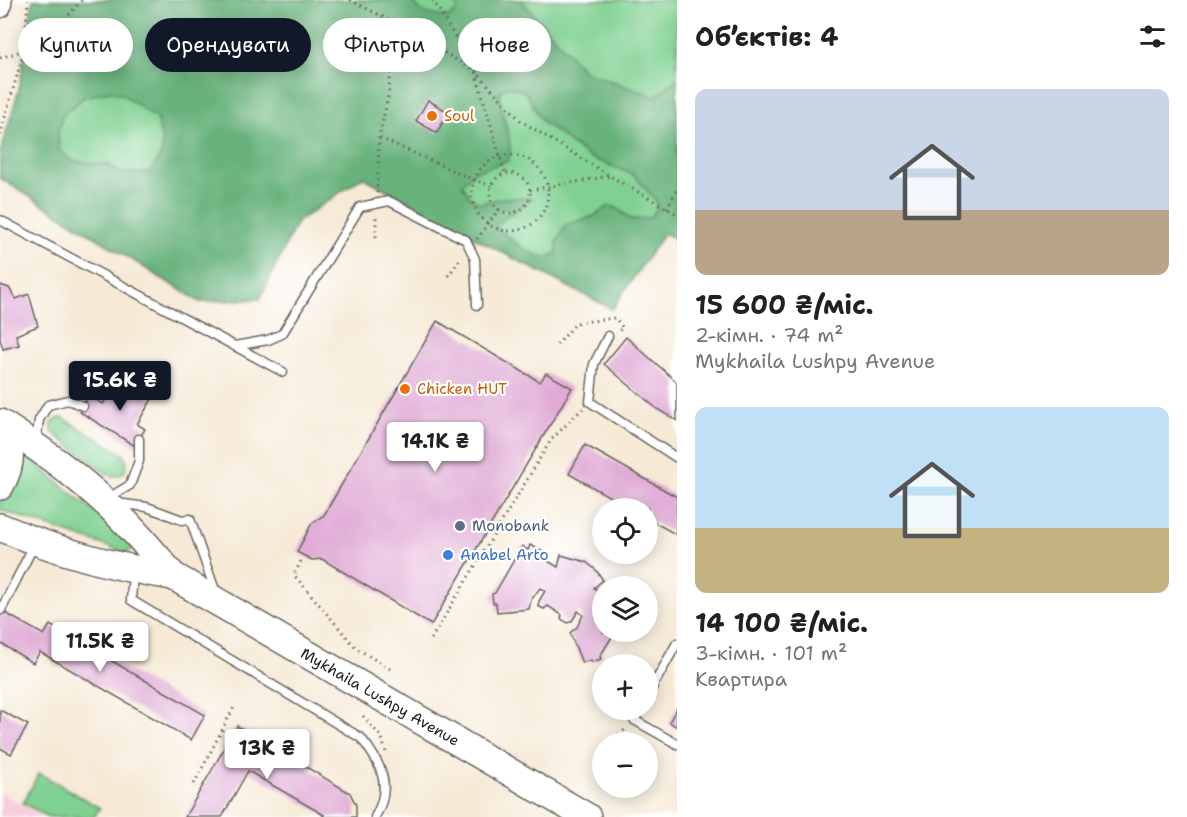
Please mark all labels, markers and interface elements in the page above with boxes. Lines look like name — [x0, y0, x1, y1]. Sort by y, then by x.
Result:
chip: Купити — [18, 18, 133, 72]
chip: Орендувати — [145, 18, 311, 72]
chip: Фільтри — [323, 18, 446, 72]
chip: Нове — [458, 18, 551, 72]
text: Об’єктів: 4 — [695, 19, 838, 54]
icon: filters — [1136, 20, 1169, 53]
place label: Soul — [444, 106, 475, 126]
marker: Soul — [425, 109, 439, 123]
icon: home — [878, 128, 986, 236]
text: 15 600 ₴/міс. — [695, 287, 873, 322]
text: 2-кімн. · 74 m² — [695, 322, 844, 348]
text: Mykhaila Lushpy Avenue — [695, 348, 935, 374]
pin: 15.6K ₴ — [65, 361, 175, 412]
text: 15.6K ₴ — [83, 367, 157, 393]
place label: Chicken HUT — [417, 379, 507, 399]
marker: Chicken HUT — [398, 382, 412, 396]
pin: 14.1K ₴ — [380, 422, 490, 473]
text: 14.1K ₴ — [401, 428, 469, 454]
icon: home — [878, 446, 986, 554]
map controls — [592, 498, 658, 798]
button: locate — [592, 498, 658, 564]
place label: Monobank — [472, 516, 549, 536]
marker: Monobank — [453, 519, 467, 533]
place label: Anabel Arto — [460, 545, 549, 565]
marker: Anabel Arto — [441, 548, 455, 562]
button: layers — [592, 576, 658, 642]
text: 14 100 ₴/міс. — [695, 605, 868, 640]
pin: 11.5K ₴ — [45, 622, 155, 673]
text: 11.5K ₴ — [65, 628, 135, 654]
text: 3-кімн. · 101 m² — [695, 640, 847, 666]
street label: Mykhaila Lushpy Avenue — [297, 643, 463, 751]
button: + — [592, 654, 658, 720]
text: Квартира — [695, 666, 787, 692]
pin: 13K ₴ — [225, 729, 309, 780]
button: − — [592, 732, 658, 798]
text: 13K ₴ — [239, 735, 295, 761]

